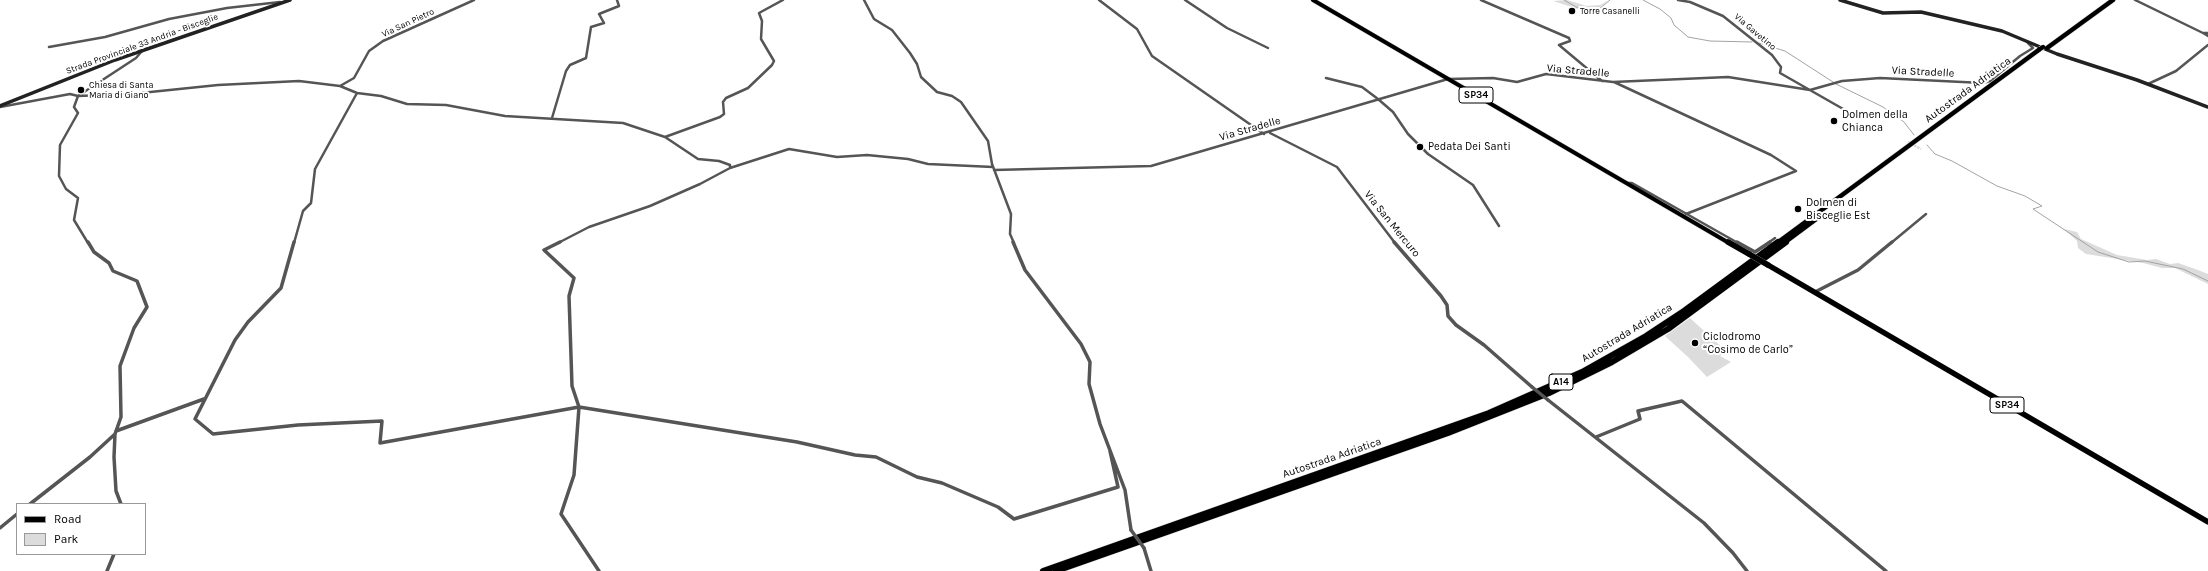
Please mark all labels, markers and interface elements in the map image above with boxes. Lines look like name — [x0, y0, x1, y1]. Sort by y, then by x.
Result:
street label: Via San Pietro — [380, 6, 436, 40]
marker: Torre Casanelli — [1567, 6, 1577, 16]
place label: Torre Casanelli — [1580, 6, 1640, 16]
street label: Strada Provinciale 33 Andria - Bisceglie — [65, 11, 219, 77]
street label: Via Gavetino — [1732, 11, 1778, 53]
street label: Autostrada Adriatica — [1922, 54, 2014, 126]
street label: Via Stradelle — [1546, 62, 1610, 80]
street label: Via Stradelle — [1891, 64, 1955, 80]
place label: Chiesa di Santa Maria di Giano — [89, 80, 153, 101]
marker: Chiesa di Santa Maria di Giano — [76, 85, 86, 95]
road number: SP34 — [1459, 87, 1493, 103]
place label: Dolmen della Chianca — [1842, 108, 1908, 134]
street label: Via Stradelle — [1218, 114, 1282, 144]
marker: Dolmen della Chianca — [1829, 116, 1839, 126]
place label: Pedata Dei Santi — [1428, 140, 1511, 154]
marker: Pedata Dei Santi — [1415, 142, 1425, 152]
street label: Via San Mercuro — [1361, 188, 1423, 260]
place label: Dolmen di Bisceglie Est — [1806, 196, 1870, 222]
marker: Dolmen di Bisceglie Est — [1793, 204, 1803, 214]
street label: Autostrada Adriatica — [1579, 301, 1675, 365]
place label: Ciclodromo “Cosimo de Carlo” — [1703, 330, 1793, 356]
marker: Ciclodromo “Cosimo de Carlo” — [1690, 338, 1700, 348]
road number: A14 — [1549, 374, 1573, 390]
road number: SP34 — [1990, 397, 2024, 413]
street label: Autostrada Adriatica — [1281, 435, 1383, 481]
legend — [16, 503, 146, 555]
text: Road — [54, 512, 82, 526]
text: Park — [54, 532, 78, 546]

